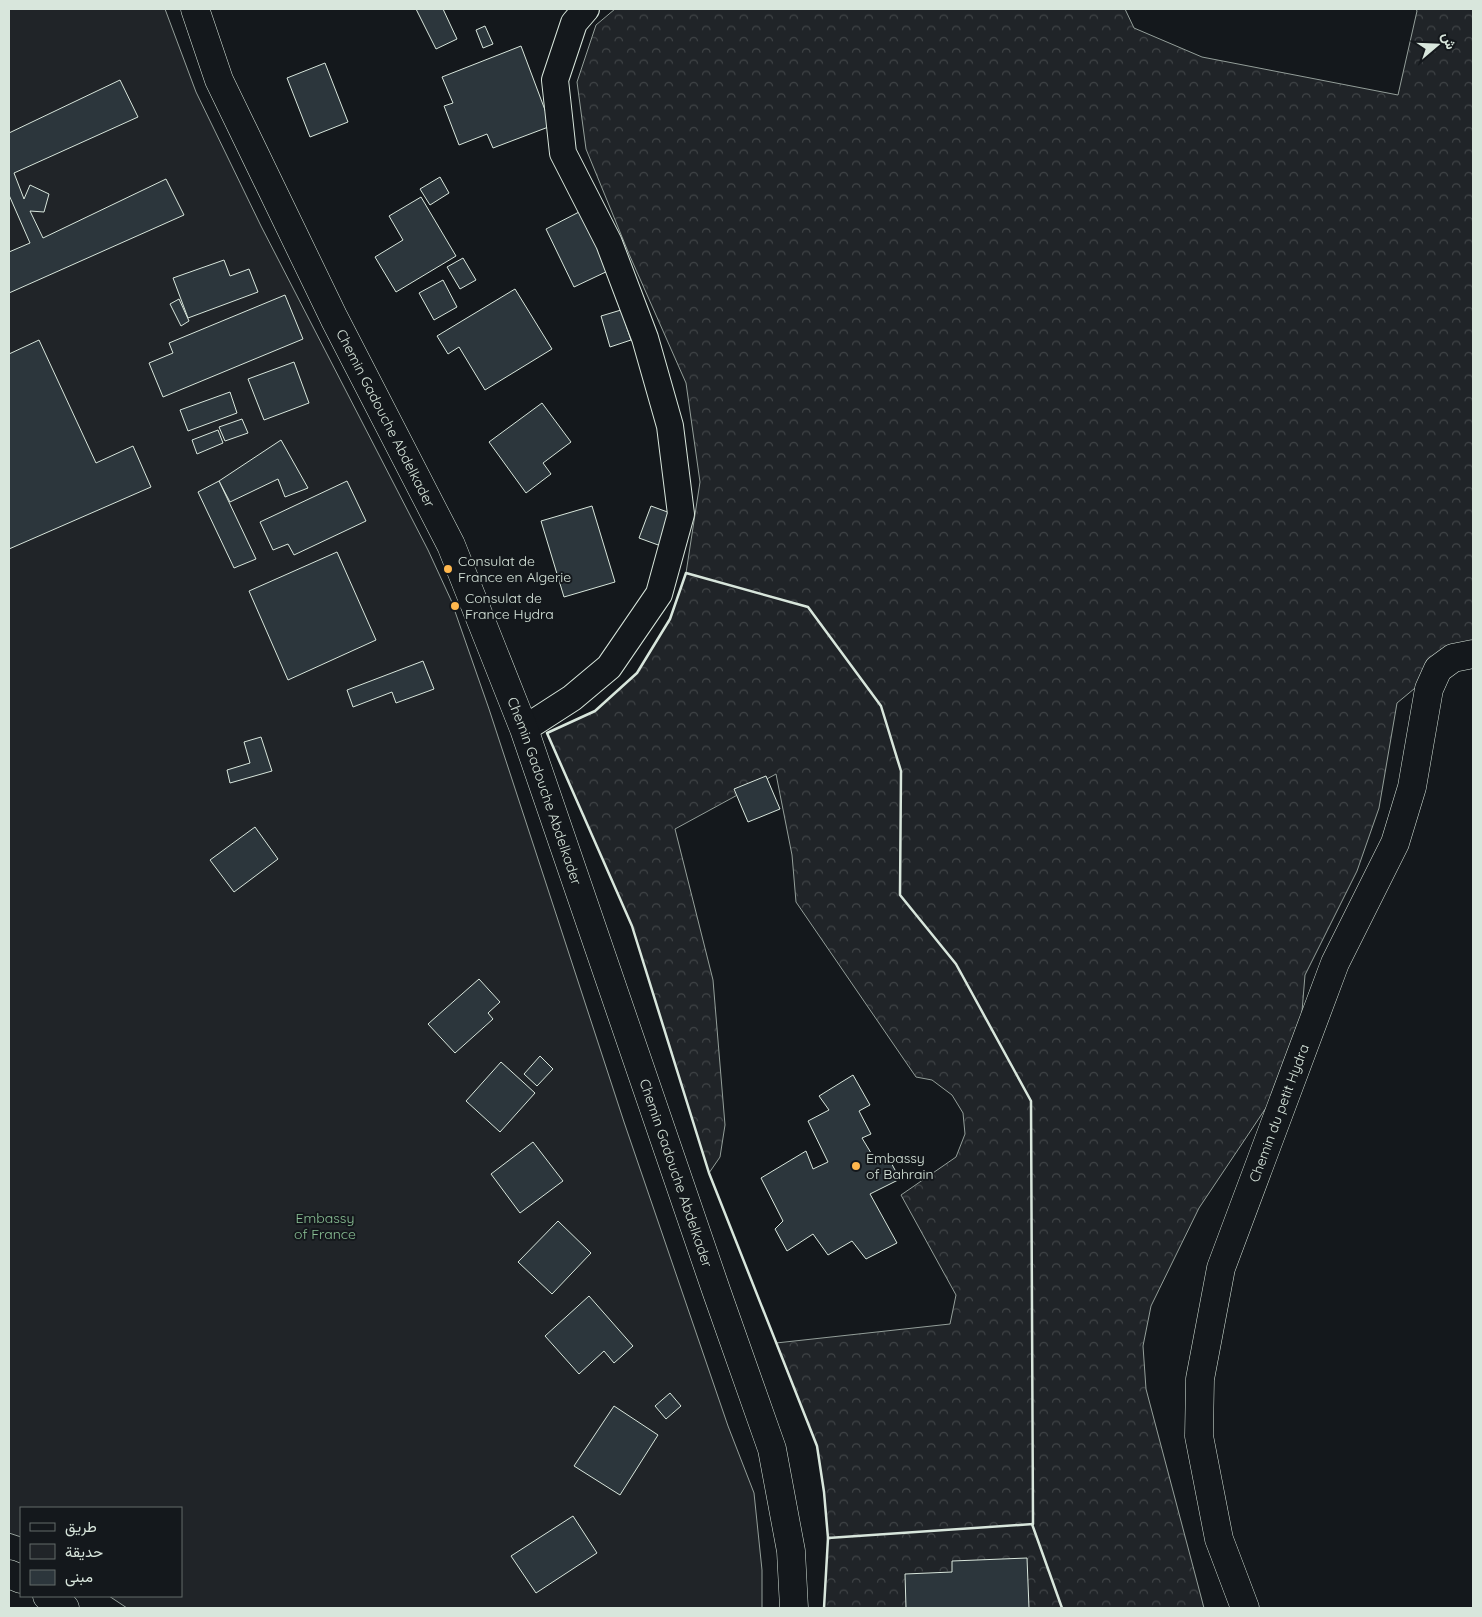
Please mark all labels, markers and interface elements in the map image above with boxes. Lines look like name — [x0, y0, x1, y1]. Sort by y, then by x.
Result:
north arrow — [1412, 20, 1462, 70]
text: ش — [1438, 30, 1461, 52]
street label: Chemin Gadouche Abdelkader — [332, 326, 439, 511]
place label: Consulat de France en Algerie — [458, 552, 571, 586]
marker: Consulat de France en Algerie — [442, 563, 454, 575]
place label: Consulat de France Hydra — [465, 589, 554, 623]
marker: Consulat de France Hydra — [449, 600, 461, 612]
street label: Chemin Gadouche Abdelkader — [503, 694, 586, 888]
street label: Chemin du petit Hydra — [1245, 1041, 1313, 1185]
street label: Chemin Gadouche Abdelkader — [635, 1077, 717, 1270]
place label: Embassy of Bahrain — [866, 1149, 934, 1183]
marker: Embassy of Bahrain — [850, 1160, 862, 1172]
park label: Embassy of France — [294, 1209, 356, 1243]
legend — [20, 1507, 182, 1597]
text: طريق — [65, 1517, 97, 1537]
text: حديقة — [65, 1542, 103, 1561]
text: مبنى — [65, 1567, 93, 1587]

